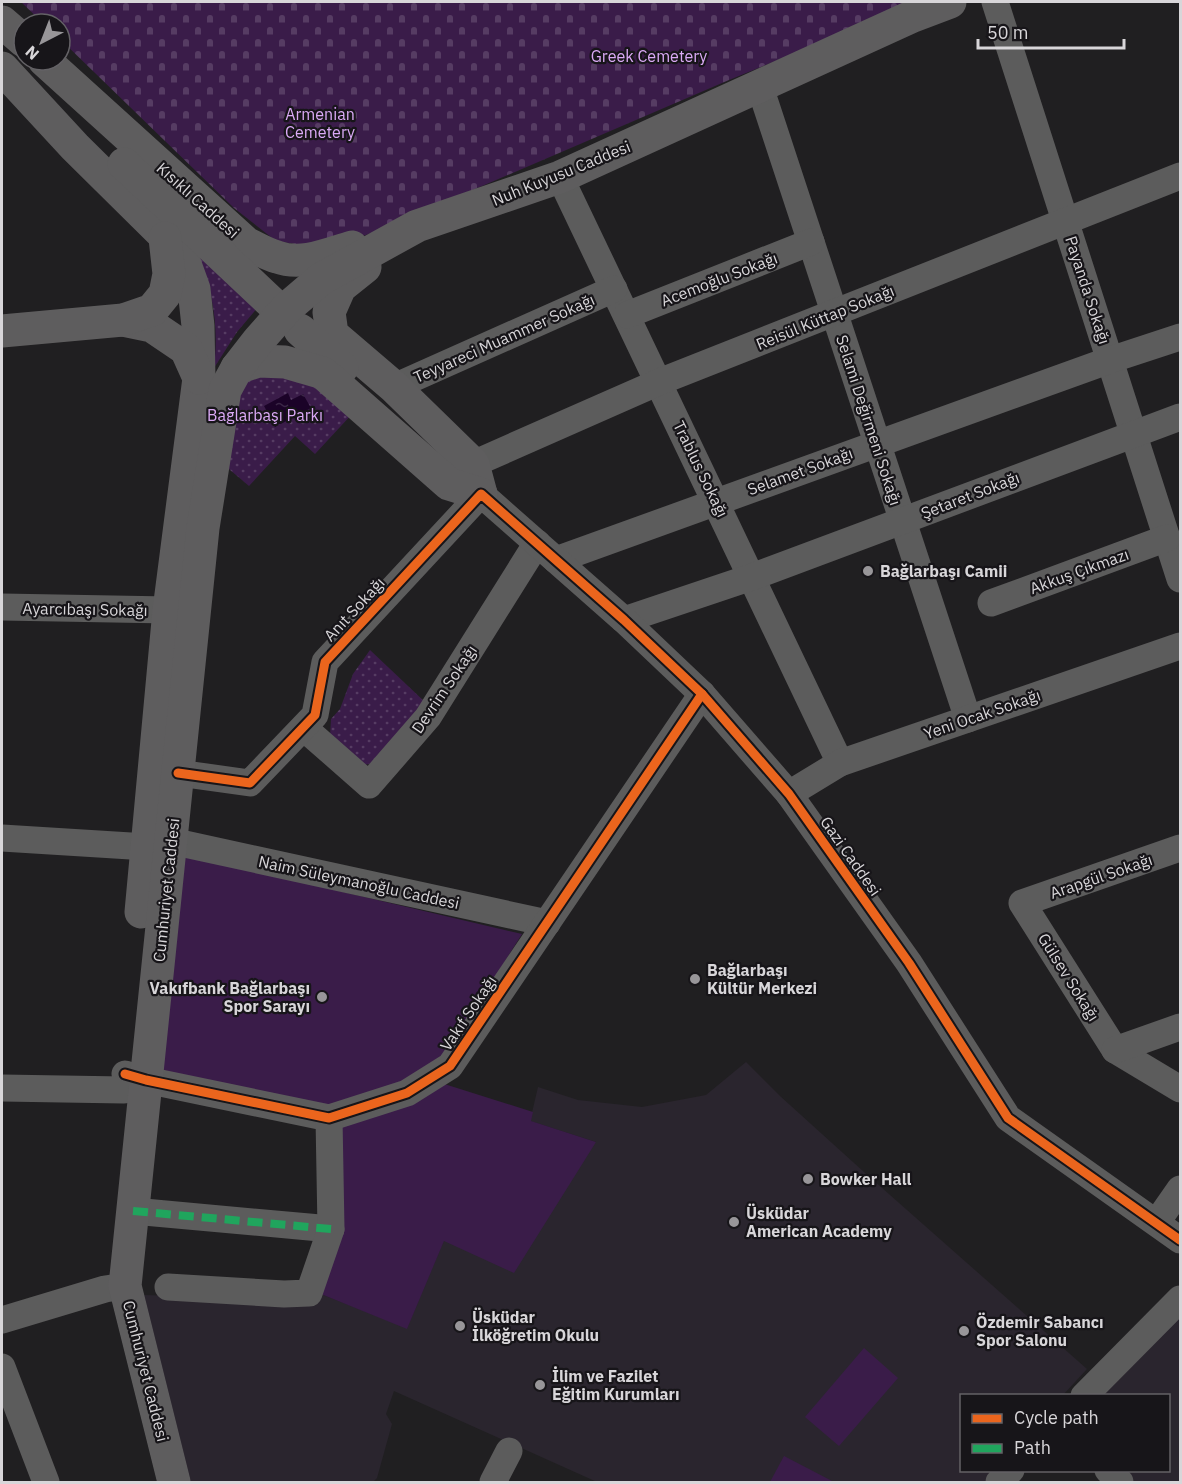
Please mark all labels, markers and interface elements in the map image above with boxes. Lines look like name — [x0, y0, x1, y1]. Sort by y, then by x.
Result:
north arrow — [12, 12, 72, 72]
scale bar — [978, 12, 1124, 50]
text: 50 m — [987, 21, 1029, 44]
text: N — [21, 42, 43, 64]
park label: Greek Cemetery — [591, 46, 707, 66]
park label: Armenian Cemetery — [285, 104, 355, 142]
street label: Nuh Kuyusu Caddesi — [489, 136, 633, 210]
street label: Kısıklı Caddesi — [153, 158, 243, 242]
street label: Payanda Sokağı — [1061, 233, 1115, 347]
street label: Acemoğlu Sokağı — [658, 248, 780, 310]
street label: Reisül Küttap Sokağı — [753, 280, 897, 354]
street label: Teyyareci Muammer Sokağı — [410, 289, 598, 387]
street label: Selami Değirmeni Sokağı — [832, 332, 906, 508]
park label: Bağlarbaşı Parkı — [207, 405, 323, 425]
street label: Trablus Sokağı — [669, 418, 733, 520]
street label: Selamet Sokağı — [745, 443, 855, 499]
street label: Şetaret Sokağı — [918, 467, 1022, 523]
street label: Akkuş Çıkmazı — [1027, 544, 1131, 598]
place label: Bağlarbaşı Camii — [880, 561, 1007, 581]
marker: Bağlarbaşı Camii — [861, 564, 875, 578]
street label: Anıt Sokağı — [319, 573, 389, 645]
street label: Ayarcıbaşı Sokağı — [22, 598, 148, 620]
street label: Devrim Sokağı — [407, 641, 481, 737]
street label: Yeni Ocak Sokağı — [921, 685, 1043, 743]
street label: Gazi Caddesi — [816, 812, 886, 900]
street label: Cumhuriyet Caddesi — [148, 817, 184, 963]
street label: Arapgül Sokağı — [1047, 849, 1155, 903]
street label: Naim Süleymanoğlu Caddesi — [257, 851, 461, 913]
street label: Gülsev Sokağı — [1034, 929, 1104, 1025]
place label: Bağlarbaşı Kültür Merkezi — [707, 960, 817, 998]
street label: Vakıf Sokağı — [435, 971, 501, 1055]
marker: Bağlarbaşı Kültür Merkezi — [688, 972, 702, 986]
place label: Vakıfbank Bağlarbaşı Spor Sarayı — [150, 978, 310, 1016]
marker: Vakıfbank Bağlarbaşı Spor Sarayı — [315, 990, 329, 1004]
place label: Bowker Hall — [820, 1169, 911, 1189]
marker: Bowker Hall — [801, 1172, 815, 1186]
place label: Üsküdar American Academy — [746, 1203, 892, 1241]
marker: Üsküdar American Academy — [727, 1215, 741, 1229]
street label: Cumhuriyet Caddesi — [119, 1298, 173, 1444]
place label: Üsküdar İlköğretim Okulu — [472, 1307, 599, 1345]
place label: Özdemir Sabancı Spor Salonu — [976, 1312, 1104, 1350]
marker: Üsküdar İlköğretim Okulu — [453, 1319, 467, 1333]
marker: Özdemir Sabancı Spor Salonu — [957, 1324, 971, 1338]
place label: İlim ve Fazilet Eğitim Kurumları — [552, 1366, 680, 1404]
marker: İlim ve Fazilet Eğitim Kurumları — [533, 1378, 547, 1392]
legend — [960, 1394, 1170, 1472]
text: Cycle path — [1014, 1406, 1099, 1429]
text: Path — [1014, 1436, 1051, 1459]

